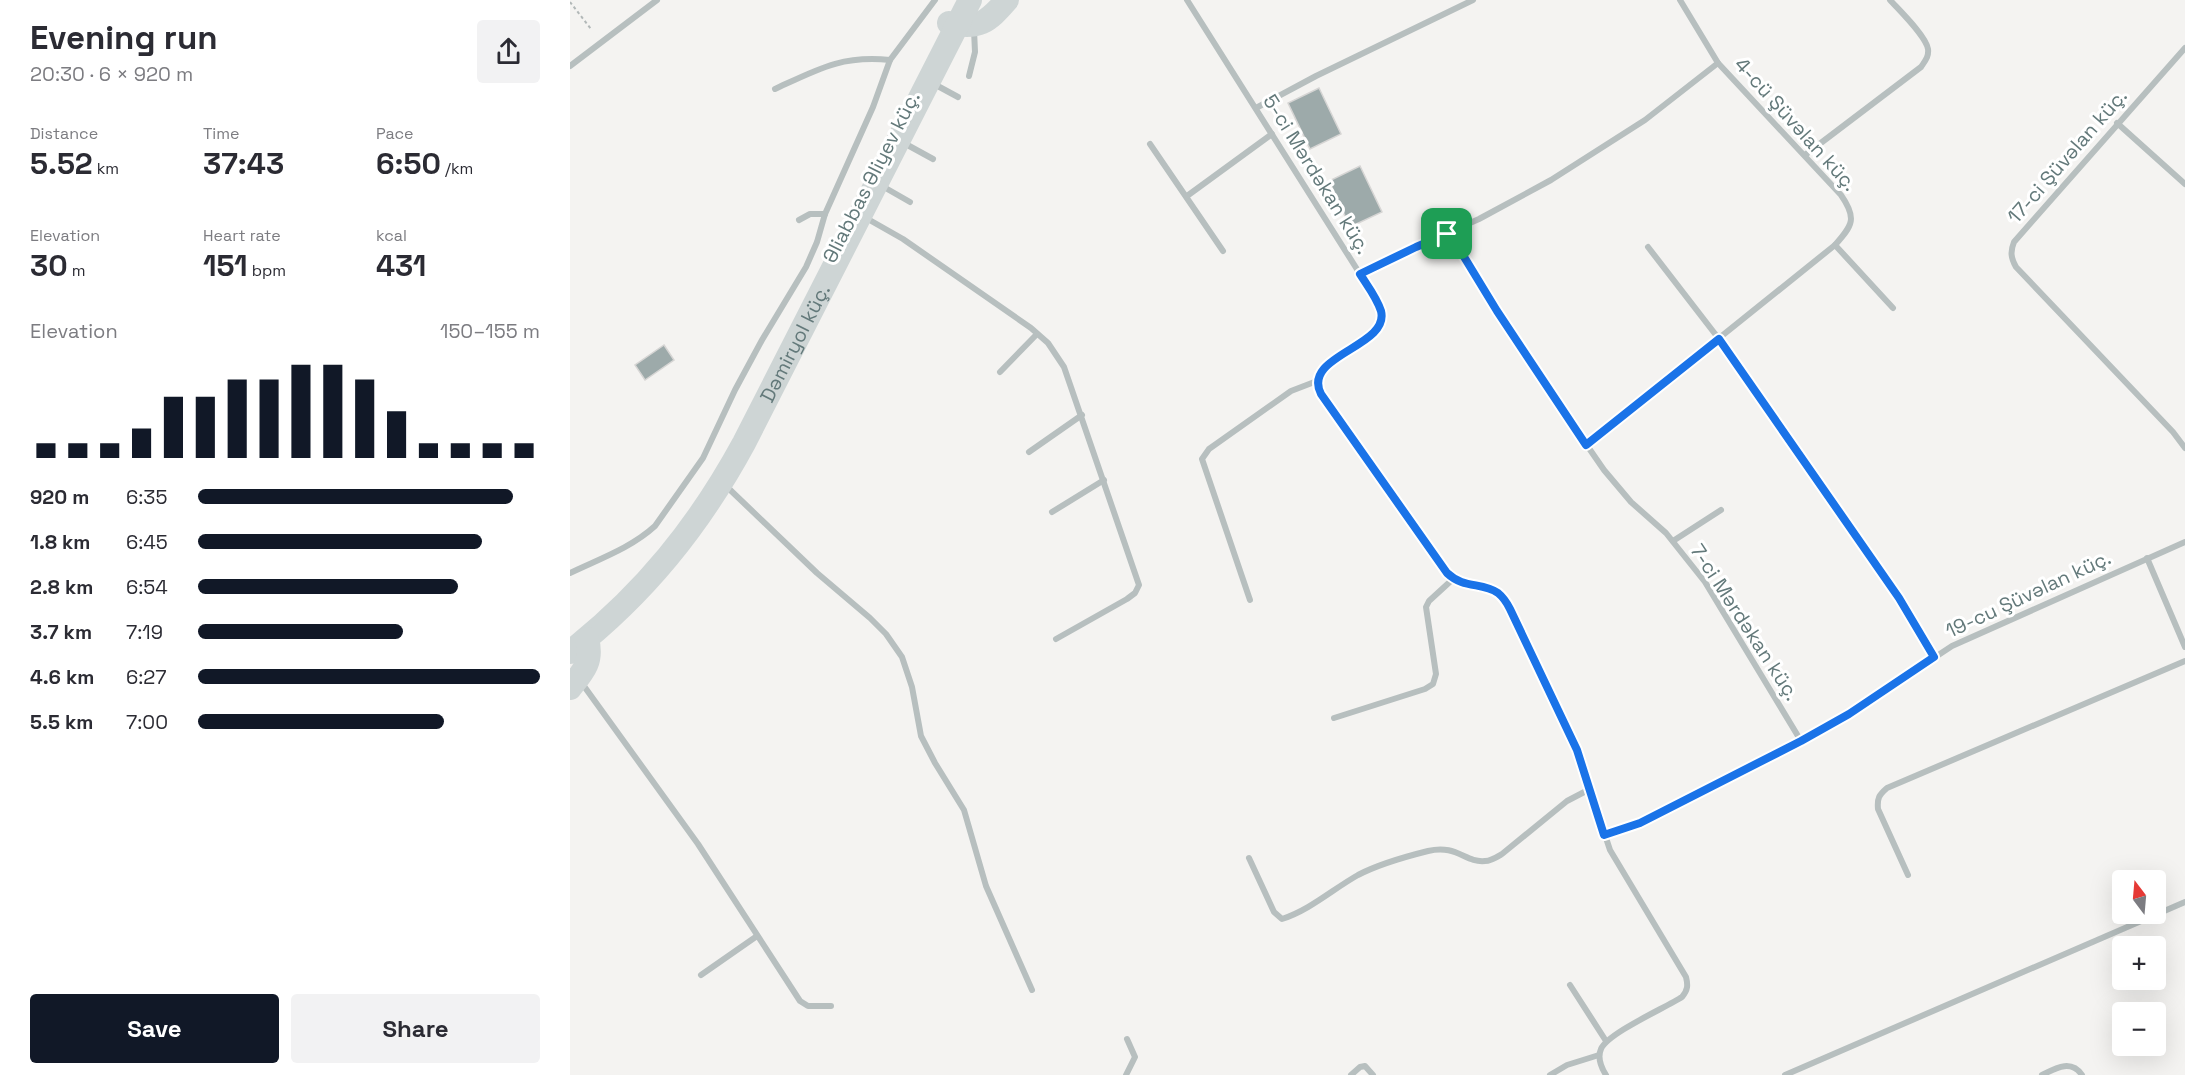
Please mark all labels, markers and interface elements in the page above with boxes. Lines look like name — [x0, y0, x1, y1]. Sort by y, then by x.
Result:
text: Evening run — [30, 17, 218, 59]
button: share — [477, 20, 540, 83]
street label: 4-cü Şüvəlan küç. — [1729, 52, 1863, 196]
text: 20:30 · 6 × 920 m — [30, 61, 193, 87]
street label: 17-ci Şüvəlan küç. — [2001, 83, 2133, 229]
street label: Əliabbas Əliyev küç. — [816, 87, 926, 267]
street label: 5-ci Mərdəkan küç. — [1257, 89, 1377, 259]
text: Distance — [30, 123, 98, 144]
text: Time — [203, 123, 239, 144]
text: Pace — [376, 123, 413, 144]
text: 5.52 — [30, 144, 93, 183]
text: 37:43 — [203, 144, 284, 183]
text: 6:50 — [376, 144, 441, 183]
text: km — [93, 158, 119, 179]
text: /km — [441, 158, 473, 179]
pin — [1421, 208, 1472, 259]
icon: arrive — [1430, 217, 1463, 250]
text: Elevation — [30, 225, 100, 246]
text: Heart rate — [203, 225, 281, 246]
text: kcal — [376, 225, 407, 246]
text: 30 — [30, 246, 68, 285]
text: 151 — [203, 246, 248, 285]
text: 431 — [376, 246, 426, 285]
text: m — [68, 260, 86, 281]
text: bpm — [248, 260, 286, 281]
street label: Dəmiryol küç. — [754, 280, 836, 407]
text: Elevation — [30, 318, 118, 344]
text: 150–155 m — [440, 318, 540, 344]
text: 920 m — [30, 484, 89, 510]
text: 6:35 — [126, 484, 167, 510]
text: 1.8 km — [30, 529, 90, 555]
text: 6:45 — [126, 529, 168, 555]
street label: 7-ci Mərdəkan küç. — [1685, 539, 1805, 705]
street label: 19-cu Şüvəlan küç. — [1941, 544, 2115, 644]
text: 2.8 km — [30, 574, 93, 600]
text: 6:54 — [126, 574, 168, 600]
text: 3.7 km — [30, 619, 92, 645]
text: 7:19 — [126, 619, 163, 645]
text: 4.6 km — [30, 664, 94, 690]
text: 6:27 — [126, 664, 166, 690]
text: 5.5 km — [30, 709, 93, 735]
text: 7:00 — [126, 709, 168, 735]
north arrow — [2112, 870, 2166, 924]
map controls — [2112, 870, 2166, 1056]
button: + — [2112, 936, 2166, 990]
button: Save — [30, 994, 279, 1063]
button: Share — [291, 994, 540, 1063]
button: − — [2112, 1002, 2166, 1056]

